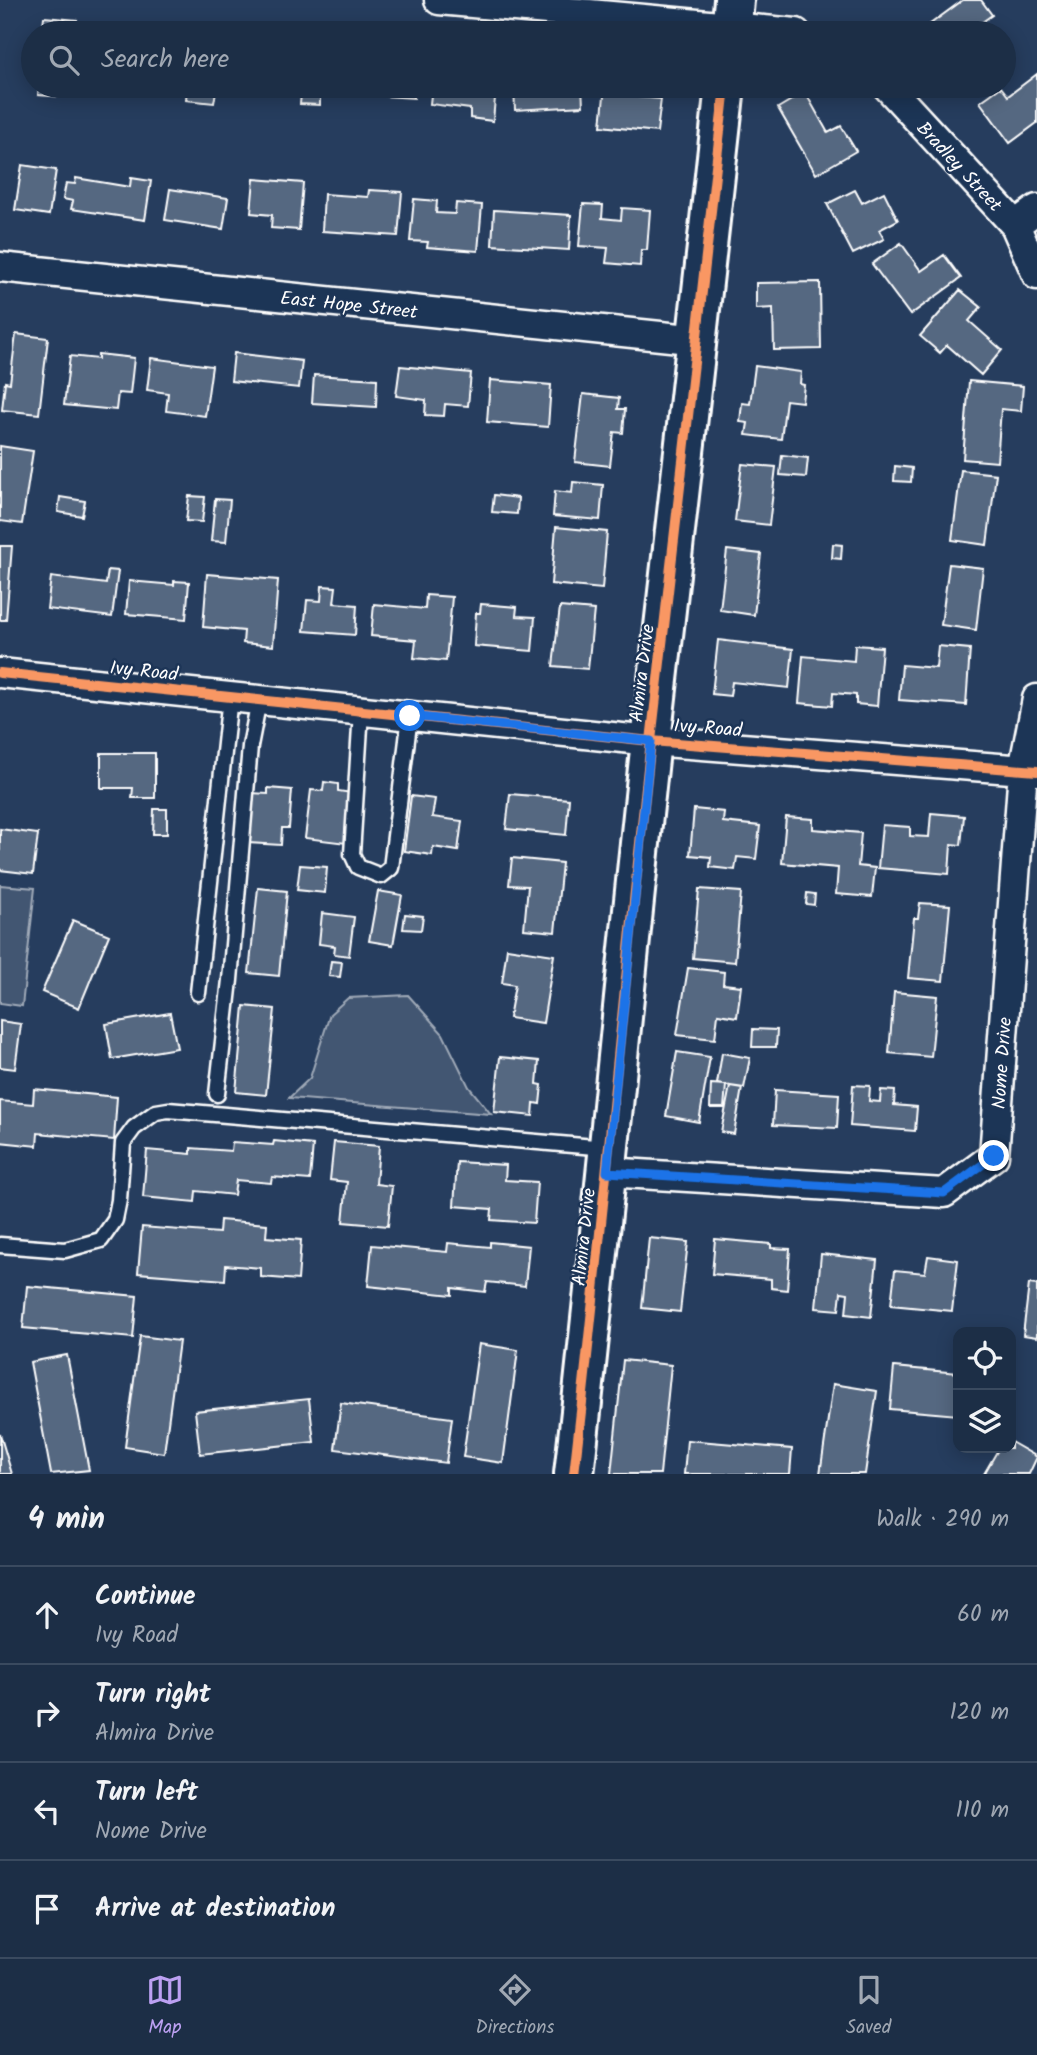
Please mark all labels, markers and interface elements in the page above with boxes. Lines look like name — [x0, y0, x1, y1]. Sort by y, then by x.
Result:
search box — [21, 21, 1016, 98]
text: Search here — [101, 39, 229, 81]
icon: search — [45, 41, 83, 79]
street label: Bradley Street — [908, 115, 1009, 220]
street label: East Hope Street — [279, 284, 420, 328]
street label: Almira Drive — [622, 622, 664, 724]
street label: Ivy Road — [108, 653, 180, 691]
route start — [394, 700, 425, 731]
street label: Ivy Road — [673, 712, 744, 746]
street label: Nome Drive — [985, 1016, 1021, 1110]
route end — [978, 1140, 1009, 1171]
street label: Almira Drive — [565, 1186, 605, 1288]
map controls — [953, 1327, 1016, 1453]
button: locate — [953, 1327, 1016, 1390]
button: layers — [953, 1390, 1016, 1453]
text: 4 min — [28, 1496, 105, 1544]
text: Walk · 290 m — [876, 1502, 1009, 1538]
text: Continue — [95, 1576, 196, 1618]
icon: ahead — [28, 1596, 66, 1634]
text: 60 m — [957, 1597, 1009, 1633]
text: Ivy Road — [95, 1618, 178, 1654]
text: Turn right — [95, 1674, 211, 1716]
icon: right — [28, 1694, 66, 1732]
text: 120 m — [949, 1695, 1009, 1731]
text: Almira Drive — [95, 1716, 214, 1752]
text: Turn left — [95, 1772, 198, 1814]
icon: left — [28, 1792, 66, 1830]
text: 110 m — [956, 1793, 1009, 1829]
text: Nome Drive — [95, 1814, 207, 1850]
text: Arrive at destination — [95, 1888, 335, 1930]
icon: arrive — [28, 1890, 66, 1928]
tab: Map — [146, 1971, 184, 2043]
tab: Directions — [476, 1971, 554, 2043]
tab: Saved — [846, 1971, 891, 2043]

